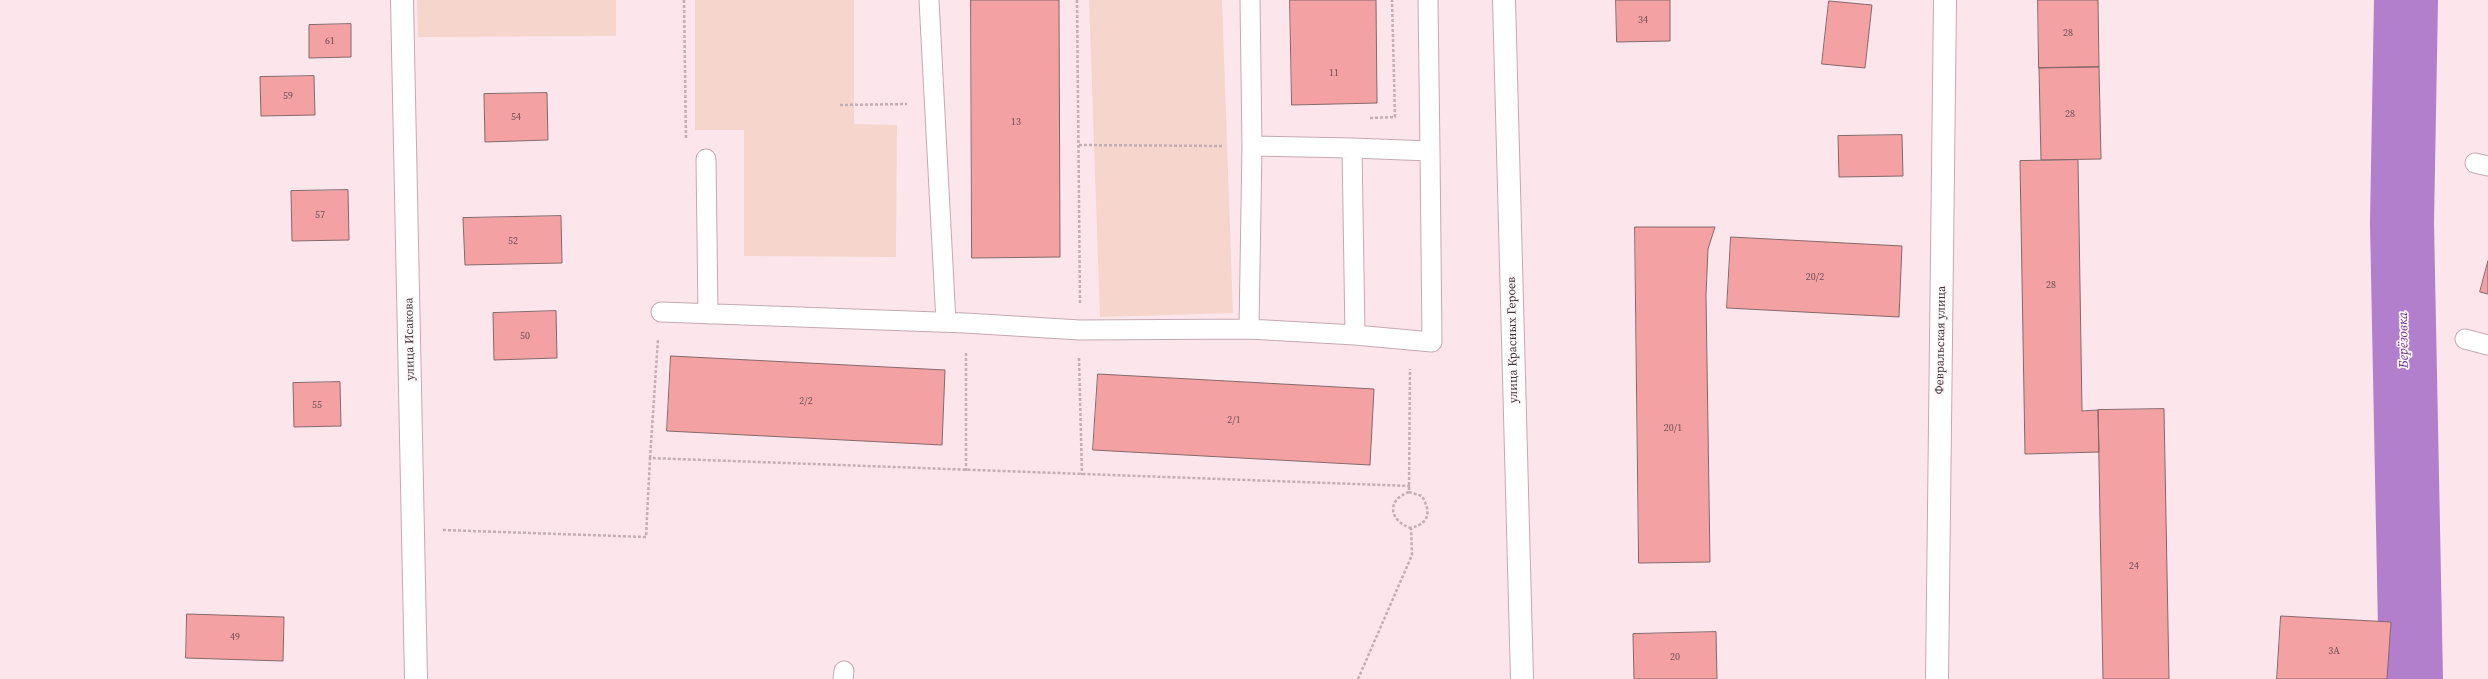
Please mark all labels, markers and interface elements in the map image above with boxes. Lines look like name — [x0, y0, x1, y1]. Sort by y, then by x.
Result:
house number: 34 — [1638, 14, 1648, 26]
house number: 28 — [2063, 27, 2073, 39]
house number: 61 — [325, 35, 335, 47]
house number: 11 — [1329, 67, 1339, 79]
house number: 59 — [283, 90, 293, 102]
house number: 28 — [2065, 108, 2075, 120]
house number: 54 — [511, 111, 521, 123]
house number: 13 — [1011, 116, 1021, 128]
house number: 57 — [315, 209, 325, 221]
house number: 52 — [508, 235, 518, 247]
house number: 20/2 — [1806, 271, 1824, 283]
street label: улица Красных Героев — [1505, 277, 1521, 403]
house number: 28 — [2046, 279, 2056, 291]
street label: Февральская улица — [1933, 286, 1949, 394]
street label: улица Исакова — [402, 297, 418, 381]
water label: Берёзовка — [2396, 312, 2412, 368]
house number: 50 — [520, 330, 530, 342]
house number: 2/2 — [799, 395, 813, 407]
house number: 55 — [312, 399, 322, 411]
house number: 2/1 — [1227, 414, 1241, 426]
house number: 20/1 — [1664, 422, 1682, 434]
house number: 24 — [2129, 560, 2139, 572]
house number: 49 — [230, 631, 240, 643]
house number: 3А — [2328, 645, 2340, 657]
house number: 20 — [1670, 651, 1680, 663]

